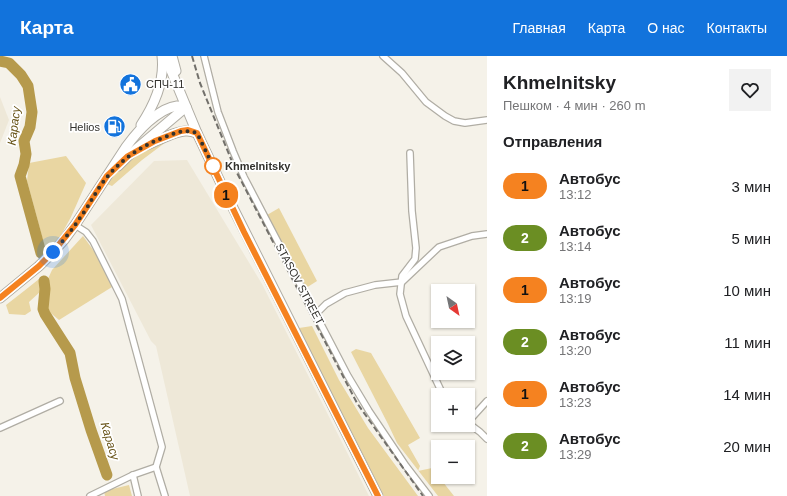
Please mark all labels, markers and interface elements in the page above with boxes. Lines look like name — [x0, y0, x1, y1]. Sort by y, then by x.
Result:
text: Карта — [20, 17, 74, 38]
text: Главная — [512, 20, 566, 36]
text: Карта — [588, 20, 625, 36]
text: О нас — [647, 20, 685, 36]
text: Контакты — [707, 20, 767, 36]
button: heart — [729, 69, 771, 111]
public building icon: СПЧ-11 — [117, 71, 143, 97]
text: Khmelnitsky — [503, 72, 616, 93]
place label: СПЧ-11 — [146, 78, 184, 90]
text: Пешком · 4 мин · 260 m — [503, 98, 645, 113]
water label: Карасу — [5, 105, 23, 146]
fuel station icon: Helios — [102, 114, 128, 140]
place label: Helios — [69, 121, 100, 133]
text: Отправления — [503, 133, 602, 150]
marker: Khmelnitsky — [204, 157, 222, 175]
place label: Khmelnitsky — [225, 160, 291, 172]
text: Автобус — [559, 170, 621, 187]
text: 1 — [521, 178, 529, 194]
text: 3 мин — [732, 178, 771, 195]
line badge: 1 — [213, 182, 239, 208]
text: 1 — [222, 187, 230, 203]
text: 13:12 — [559, 187, 592, 202]
text: Автобус — [559, 222, 621, 239]
text: 2 — [521, 230, 529, 246]
text: 5 мин — [732, 230, 771, 247]
text: 13:14 — [559, 239, 592, 254]
street label: STASOV STREET — [274, 241, 327, 327]
your location — [43, 242, 63, 262]
text: Автобус — [559, 274, 621, 291]
text: 1 — [521, 282, 529, 298]
text: 10 мин — [723, 282, 771, 299]
north arrow — [431, 284, 475, 328]
map controls — [431, 284, 475, 484]
text: 13:19 — [559, 291, 592, 306]
text: Автобус — [559, 326, 621, 343]
text: 2 — [521, 334, 529, 350]
text: 11 мин — [724, 334, 771, 351]
button: layers — [431, 336, 475, 380]
text: 13:20 — [559, 343, 592, 358]
text: Автобус — [559, 378, 621, 395]
text: 1 — [521, 386, 529, 402]
text: 14 мин — [723, 386, 771, 403]
button: + — [431, 388, 475, 432]
text: 13:23 — [559, 395, 592, 410]
water label: Карасу — [98, 420, 123, 463]
text: Автобус — [559, 430, 621, 447]
text: 2 — [521, 438, 529, 454]
text: 20 мин — [723, 438, 771, 455]
button: − — [431, 440, 475, 484]
text: 13:29 — [559, 447, 592, 462]

